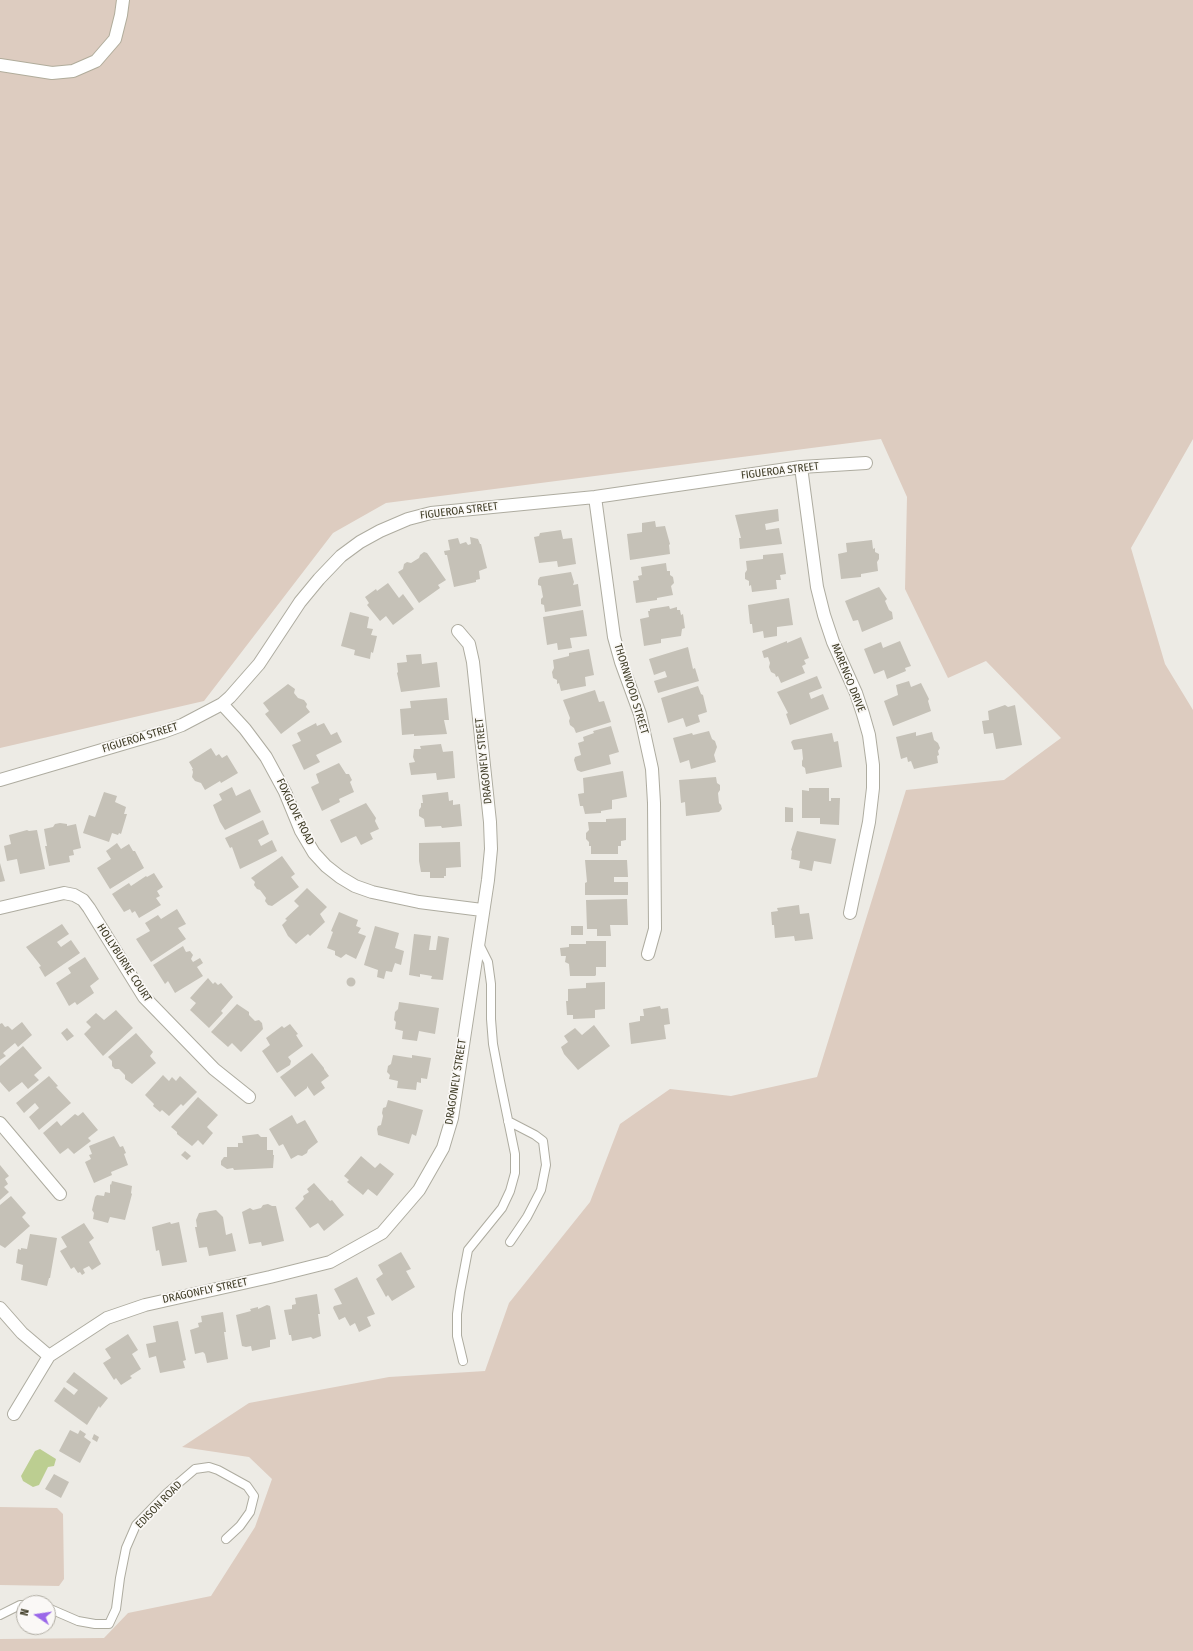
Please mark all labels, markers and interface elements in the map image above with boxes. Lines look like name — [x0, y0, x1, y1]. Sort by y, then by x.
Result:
street label: FIGUEROA STREET — [740, 460, 820, 482]
street label: FIGUEROA STREET — [419, 500, 499, 522]
street label: THORNWOOD STREET — [611, 642, 651, 736]
street label: MARENGO DRIVE — [828, 642, 868, 714]
street label: DRAGONFLY STREET — [473, 717, 495, 805]
street label: FIGUEROA STREET — [101, 720, 179, 756]
street label: FOXGLOVE ROAD — [273, 777, 317, 847]
street label: HOLLYBURNE COURT — [94, 922, 154, 1004]
street label: DRAGONFLY STREET — [443, 1038, 469, 1126]
street label: DRAGONFLY STREET — [161, 1276, 249, 1306]
street label: EDISON ROAD — [133, 1479, 185, 1531]
north arrow — [16, 1595, 56, 1635]
text: N — [18, 1608, 32, 1617]

